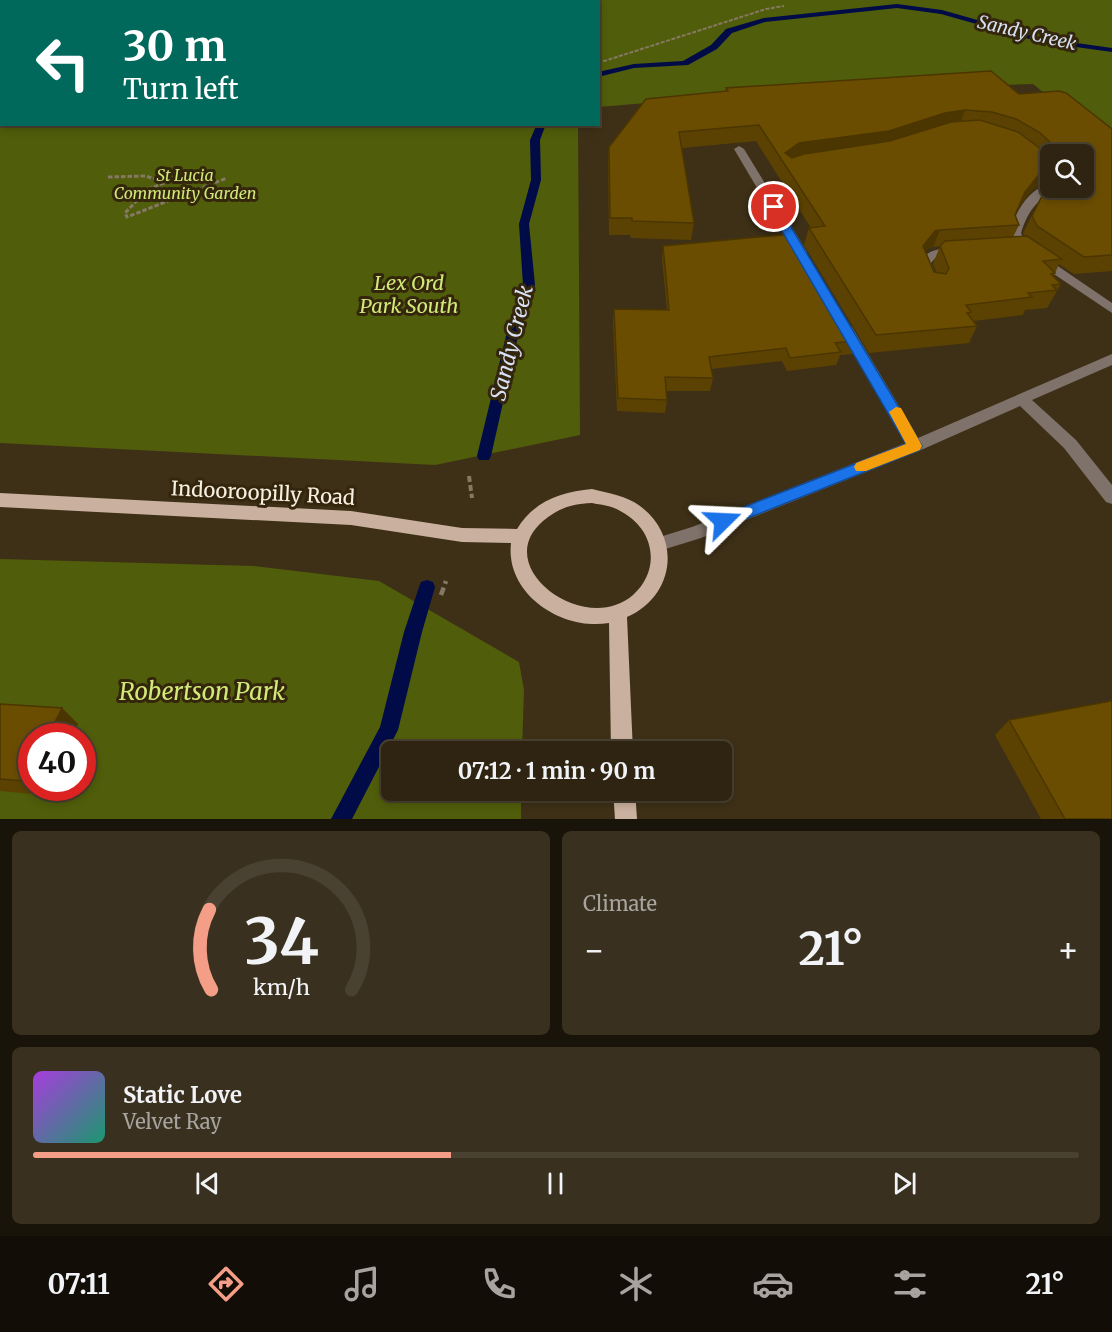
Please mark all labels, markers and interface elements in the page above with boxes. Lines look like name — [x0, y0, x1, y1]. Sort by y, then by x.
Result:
water label: Sandy Creek — [975, 10, 1079, 55]
text: 30 m — [123, 20, 227, 72]
icon: left — [24, 24, 102, 102]
text: Turn left — [123, 72, 238, 106]
map controls — [1040, 144, 1094, 198]
button: search — [1040, 144, 1094, 198]
park label: St Lucia Community Garden — [114, 165, 256, 203]
pin — [748, 181, 799, 232]
icon: arrive — [757, 190, 790, 223]
park label: Lex Ord Park South — [359, 270, 459, 318]
water label: Sandy Creek — [484, 282, 539, 403]
street label: Indooroopilly Road — [170, 475, 356, 510]
position arrow — [691, 489, 755, 553]
park label: Robertson Park — [119, 676, 285, 707]
speed limit sign: 40 — [18, 723, 96, 801]
text: 07:12 · 1 min · 90 m — [458, 757, 655, 785]
text: Climate — [583, 891, 657, 916]
text: 34 — [244, 903, 318, 981]
text: 21° — [798, 921, 864, 977]
text: − — [583, 930, 605, 971]
text: + — [1057, 930, 1079, 971]
text: km/h — [253, 974, 309, 1001]
text: Static Love — [123, 1081, 242, 1109]
text: Velvet Ray — [123, 1109, 222, 1134]
icon: previous — [191, 1167, 224, 1200]
icon: pause — [539, 1167, 572, 1200]
icon: next — [888, 1167, 921, 1200]
icon: directions — [205, 1263, 247, 1305]
icon: music — [341, 1263, 383, 1305]
icon: phone — [478, 1263, 520, 1305]
icon: climate — [615, 1263, 657, 1305]
icon: car — [752, 1263, 794, 1305]
icon: filters — [889, 1263, 931, 1305]
text: 07:11 — [47, 1267, 110, 1301]
text: 21° — [1026, 1267, 1065, 1301]

